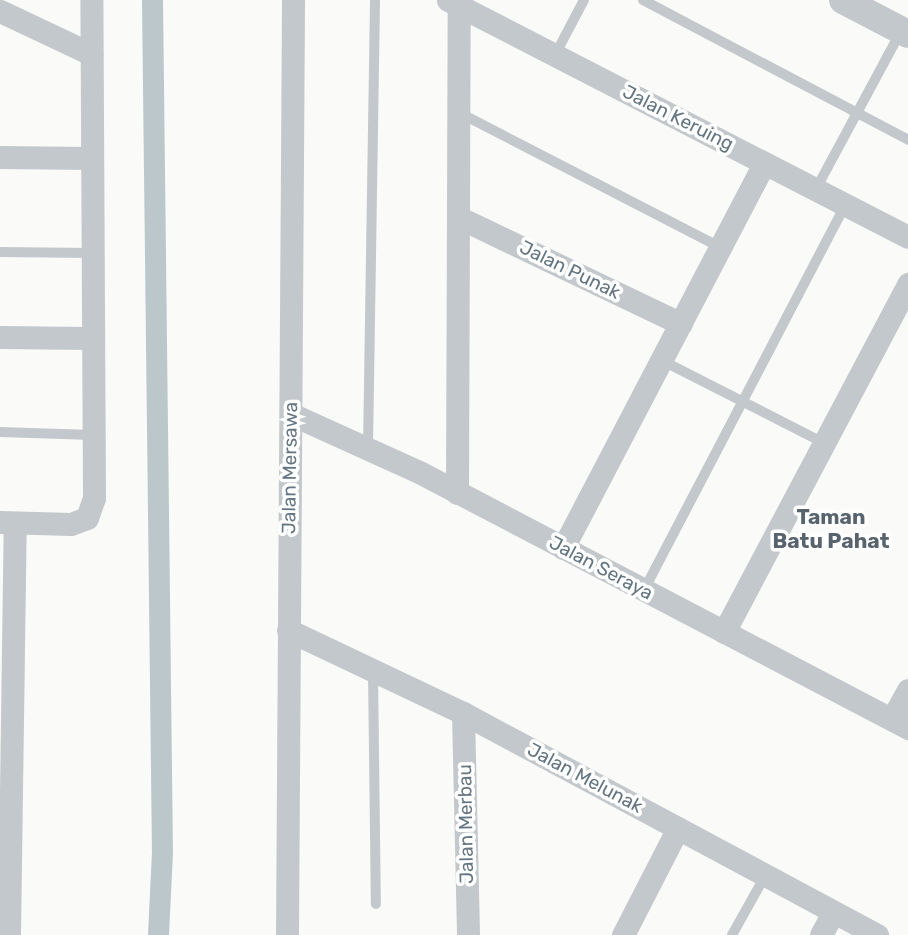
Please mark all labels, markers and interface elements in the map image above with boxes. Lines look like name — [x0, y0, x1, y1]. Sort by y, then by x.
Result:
street label: Jalan Keruing — [619, 80, 737, 156]
street label: Jalan Punak — [516, 236, 624, 304]
street label: Jalan Mersawa — [277, 402, 303, 534]
district label: Taman Batu Pahat — [773, 504, 889, 554]
street label: Jalan Seraya — [545, 531, 657, 605]
street label: Jalan Melunak — [523, 738, 647, 818]
street label: Jalan Merbau — [454, 764, 478, 884]

